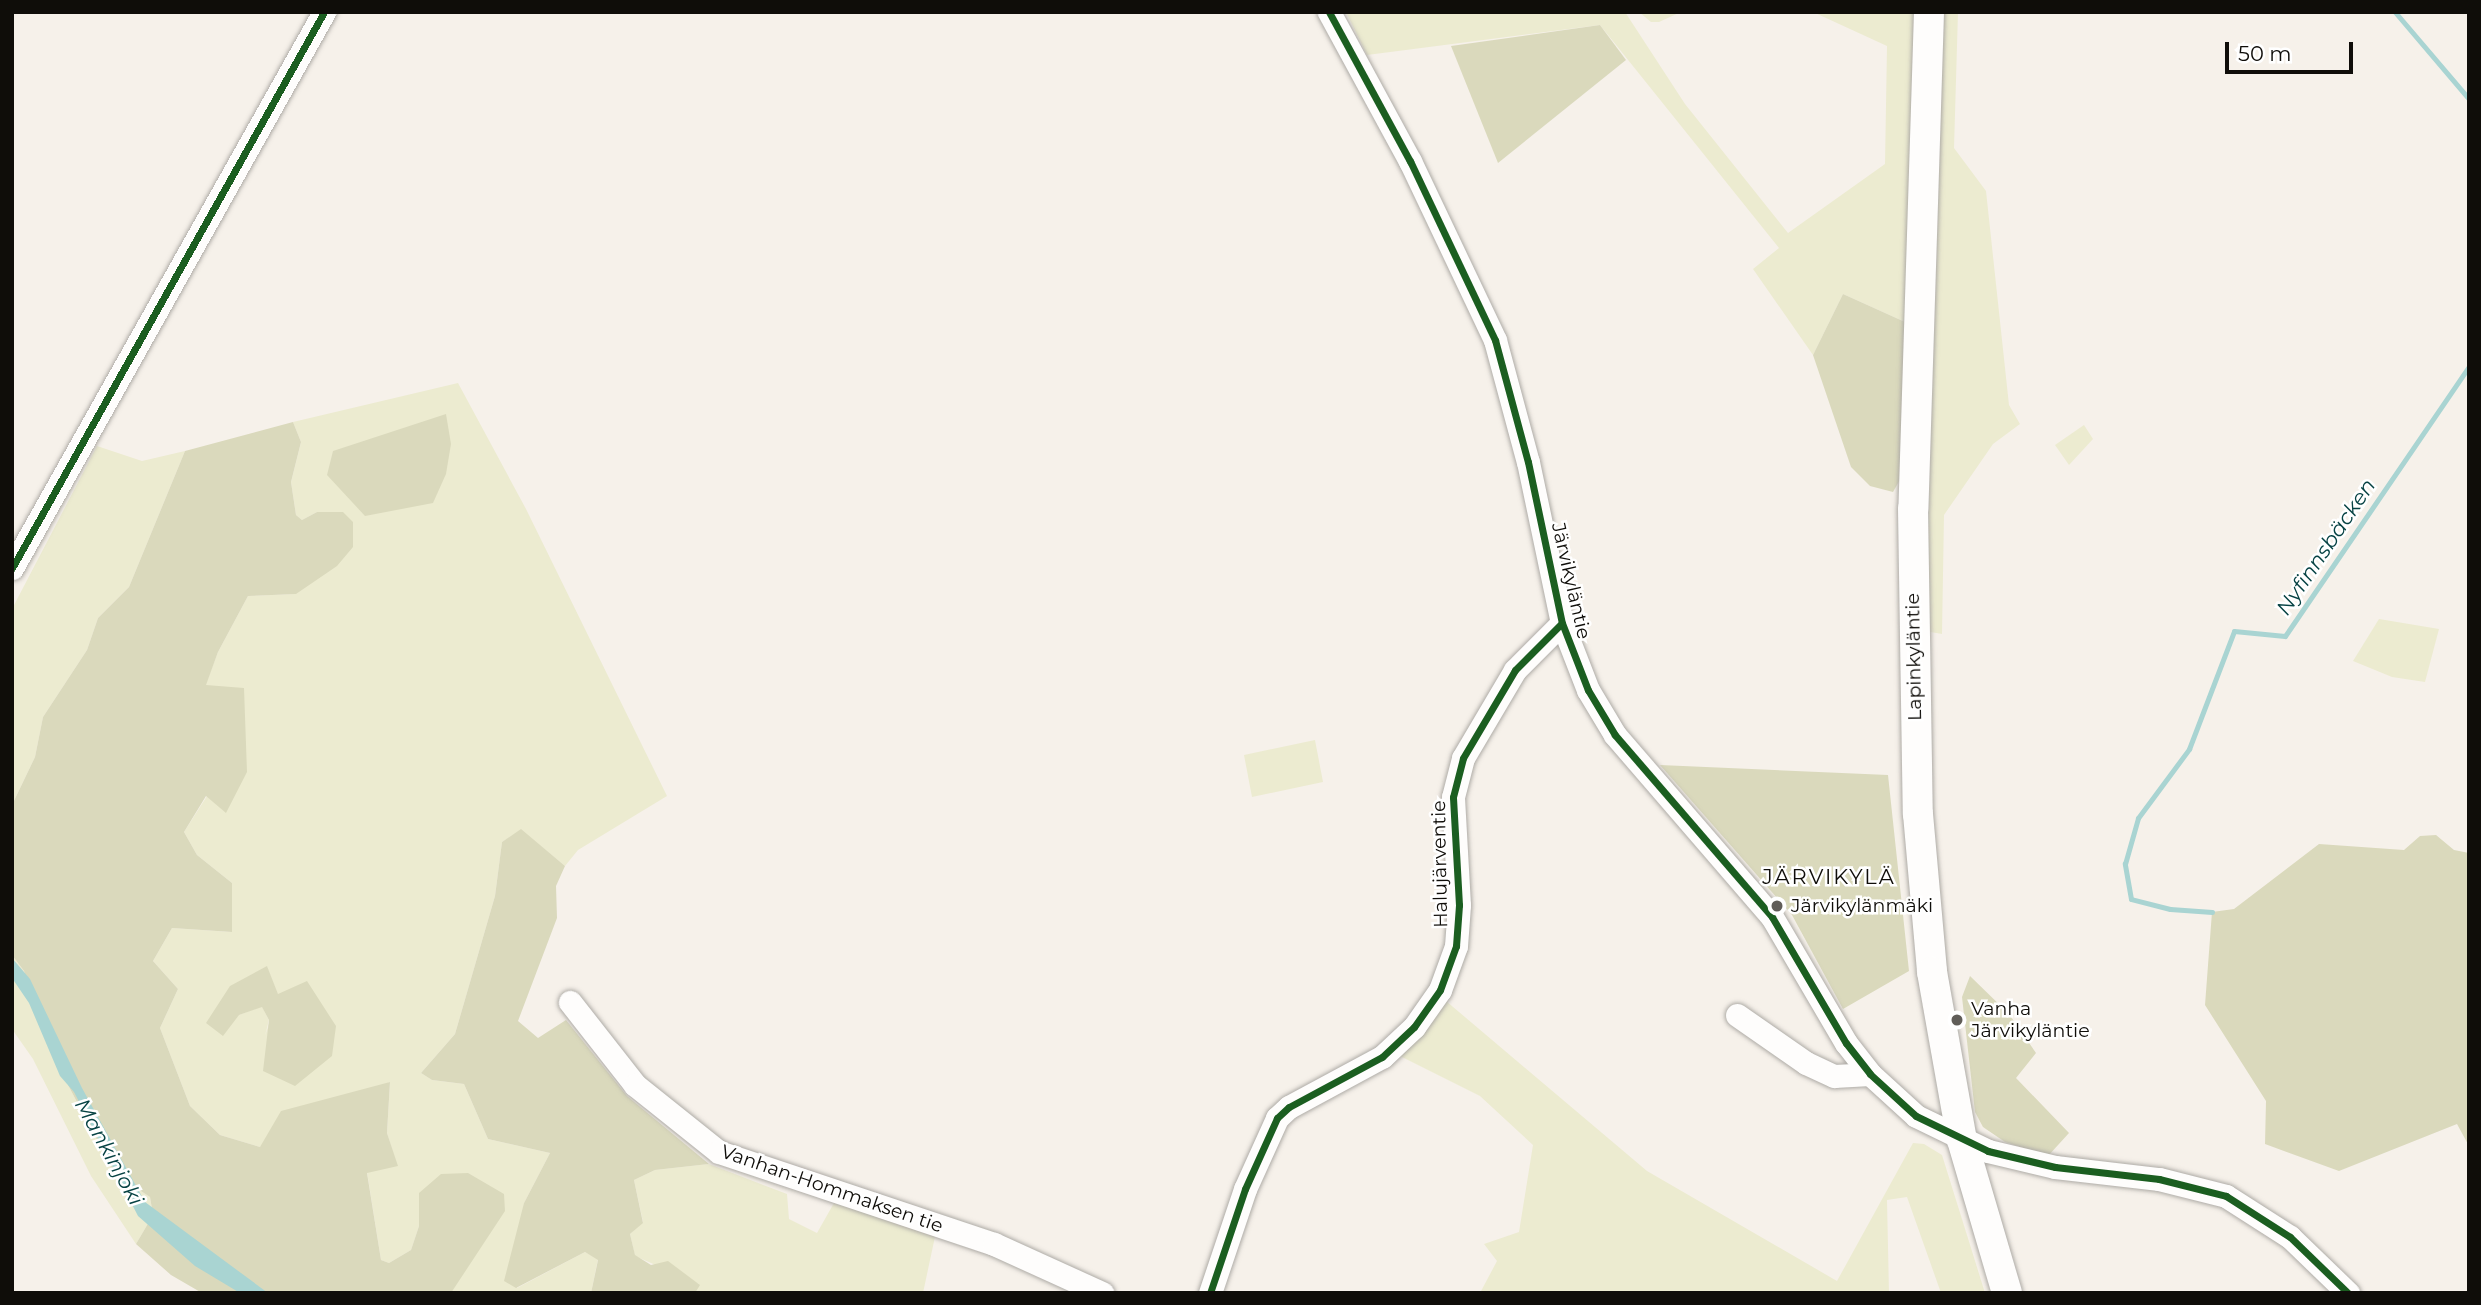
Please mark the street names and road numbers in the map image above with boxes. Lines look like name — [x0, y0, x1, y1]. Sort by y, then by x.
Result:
street label: Järvikyläntie — [1547, 521, 1595, 641]
street label: Lapinkyläntie — [1901, 593, 1927, 721]
street label: Halujärventie — [1427, 800, 1453, 928]
street label: Vanhan-Hommaksen tie — [718, 1140, 946, 1238]

